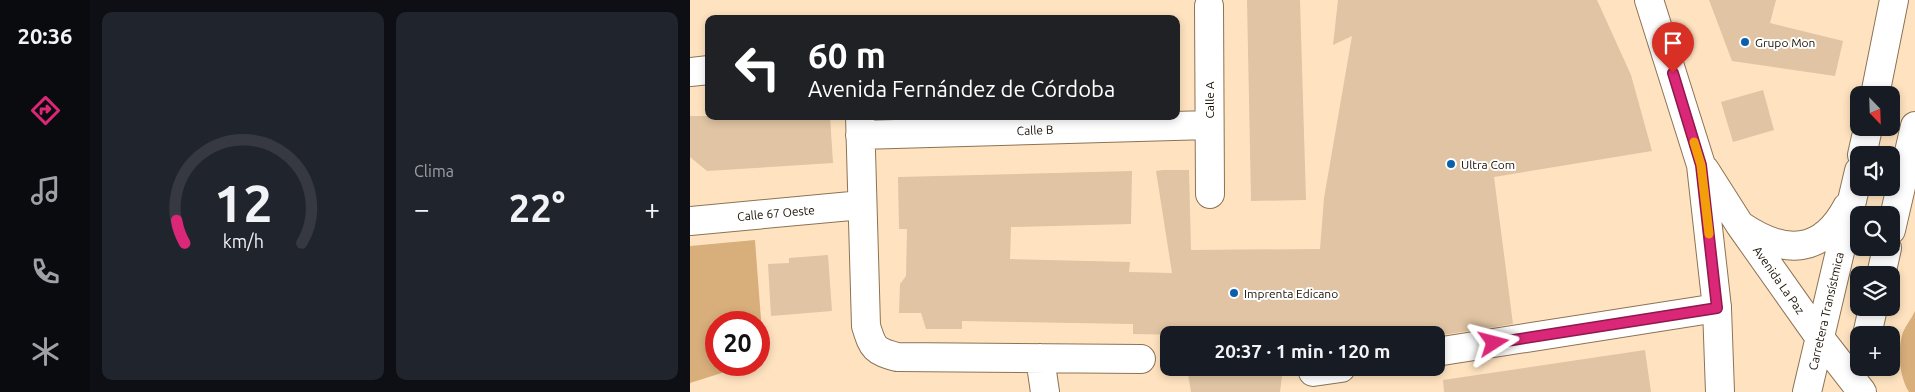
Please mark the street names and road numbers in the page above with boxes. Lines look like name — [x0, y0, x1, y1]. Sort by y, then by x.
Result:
street label: Calle A — [1203, 81, 1216, 119]
street label: Calle B — [1016, 123, 1054, 137]
street label: Calle 67 Oeste — [737, 203, 815, 223]
street label: Avenida La Paz — [1751, 244, 1807, 317]
street label: Carretera Transístmica — [1806, 251, 1846, 371]

